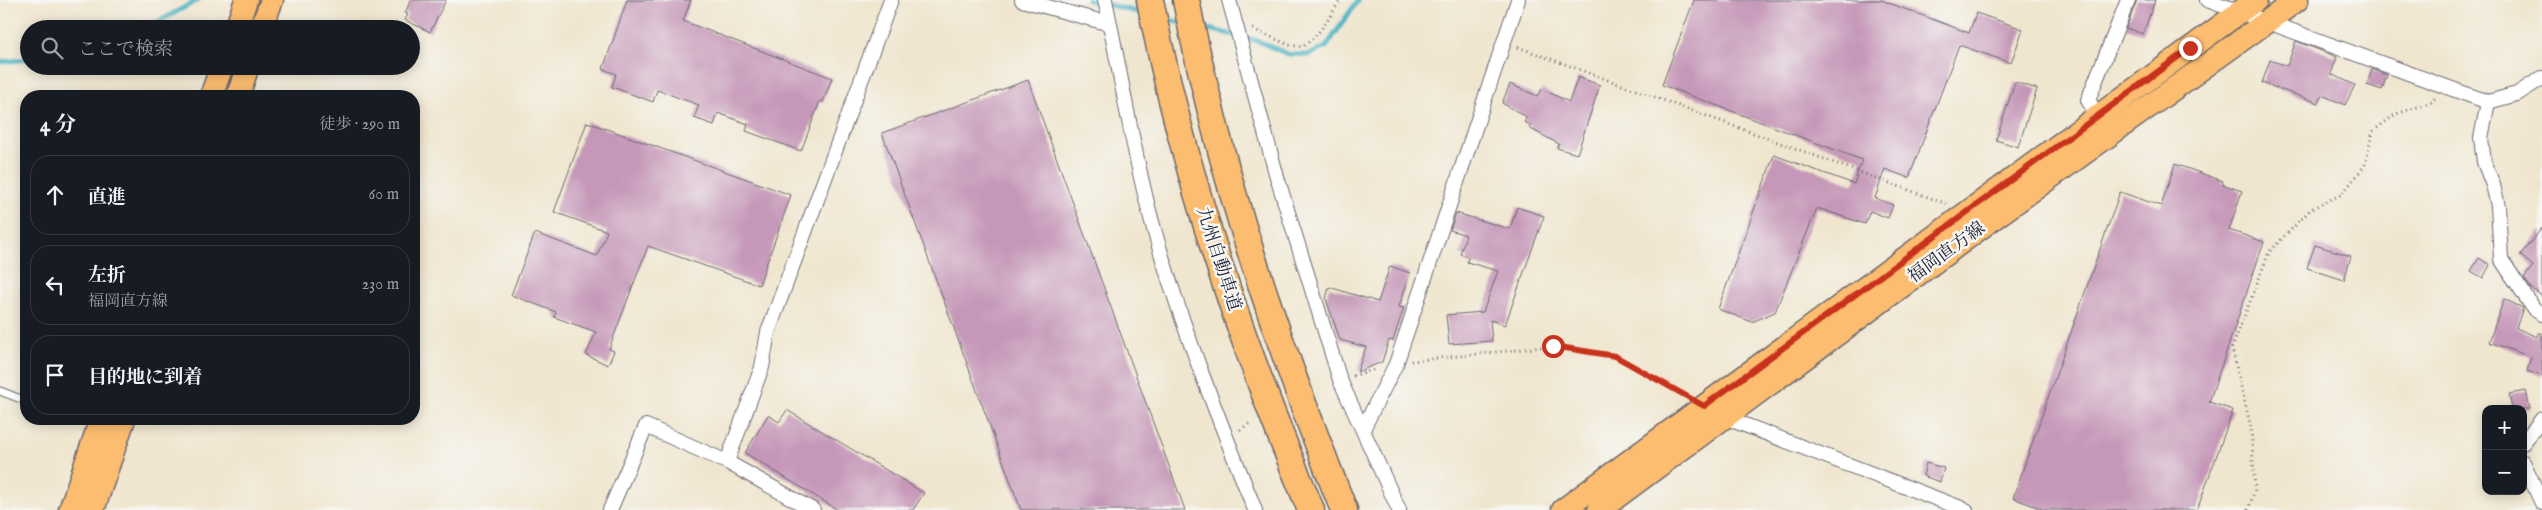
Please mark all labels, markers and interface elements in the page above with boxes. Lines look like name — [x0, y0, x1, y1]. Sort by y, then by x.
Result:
search box — [20, 20, 420, 75]
icon: search — [38, 34, 66, 62]
route end — [2179, 37, 2202, 60]
text: ここで検索 — [78, 38, 173, 62]
text: 4 分 — [40, 112, 76, 139]
text: 徒歩 · 290 m — [319, 115, 400, 135]
icon: ahead — [41, 181, 69, 209]
text: 60 m — [369, 185, 399, 205]
text: 直進 — [88, 186, 126, 210]
street label: 九州自動車道 — [1190, 204, 1246, 314]
street label: 福岡直方線 — [1904, 217, 1990, 289]
text: 左折 — [88, 264, 126, 288]
icon: left — [41, 271, 69, 299]
text: 230 m — [362, 275, 399, 295]
text: 福岡直方線 — [88, 292, 168, 312]
route start — [1542, 335, 1565, 358]
icon: arrive — [41, 361, 69, 389]
text: 目的地に到着 — [88, 366, 202, 390]
map controls — [2482, 405, 2527, 495]
button: + — [2482, 405, 2527, 450]
button: − — [2482, 450, 2527, 495]

